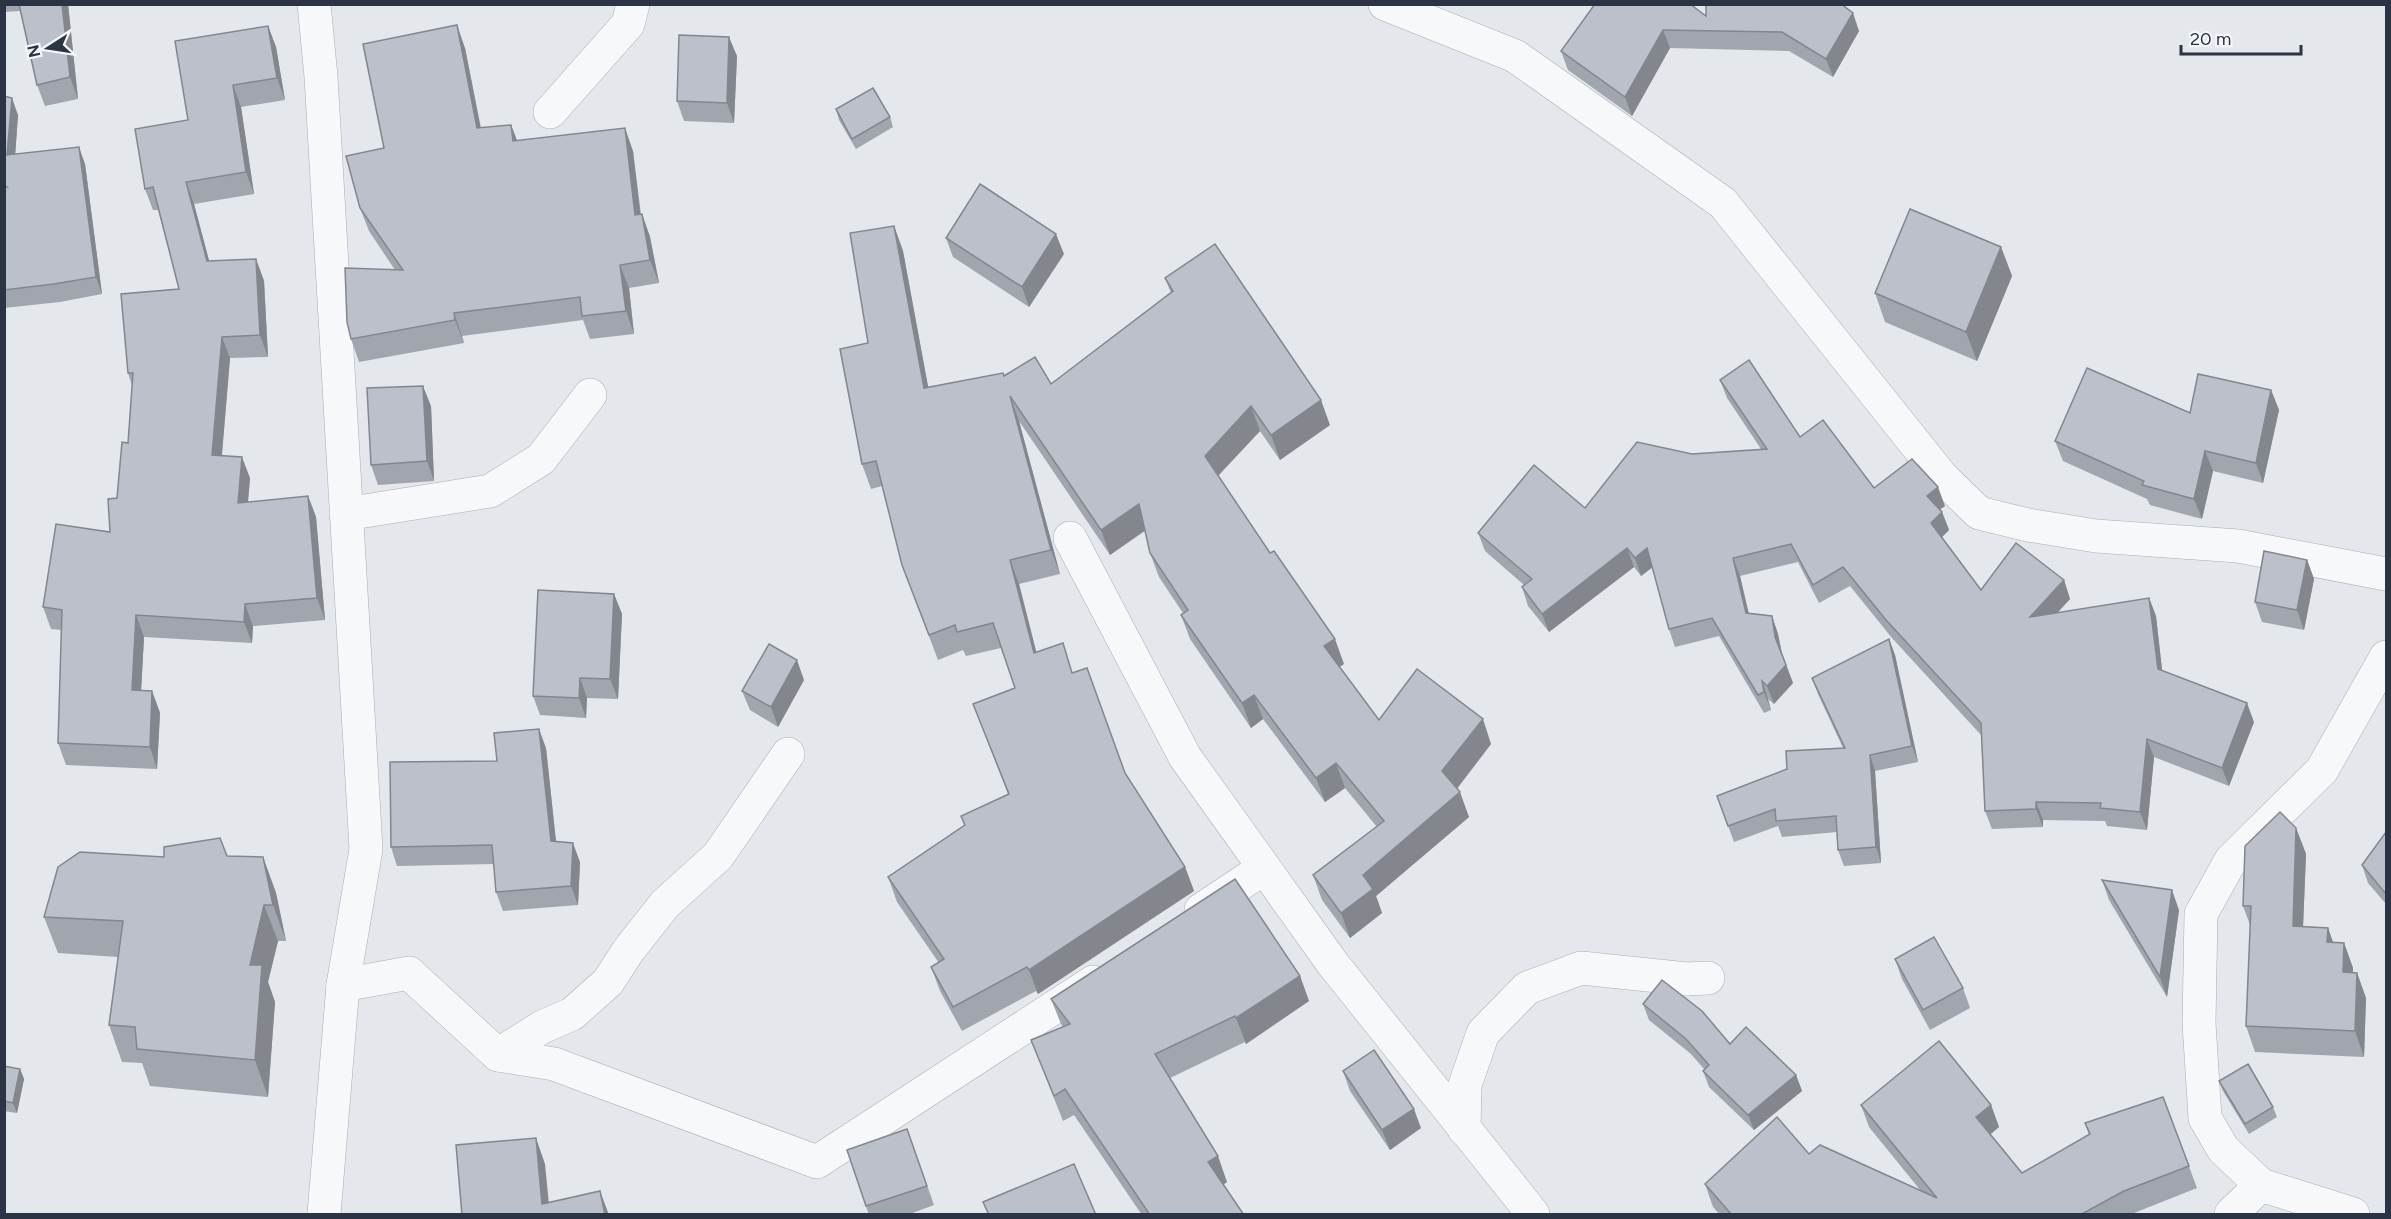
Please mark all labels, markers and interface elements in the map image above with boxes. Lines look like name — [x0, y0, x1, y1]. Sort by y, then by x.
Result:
north arrow — [18, 18, 78, 78]
scale bar — [2181, 18, 2301, 56]
text: 20 m — [2190, 28, 2231, 50]
text: N — [23, 43, 44, 59]

